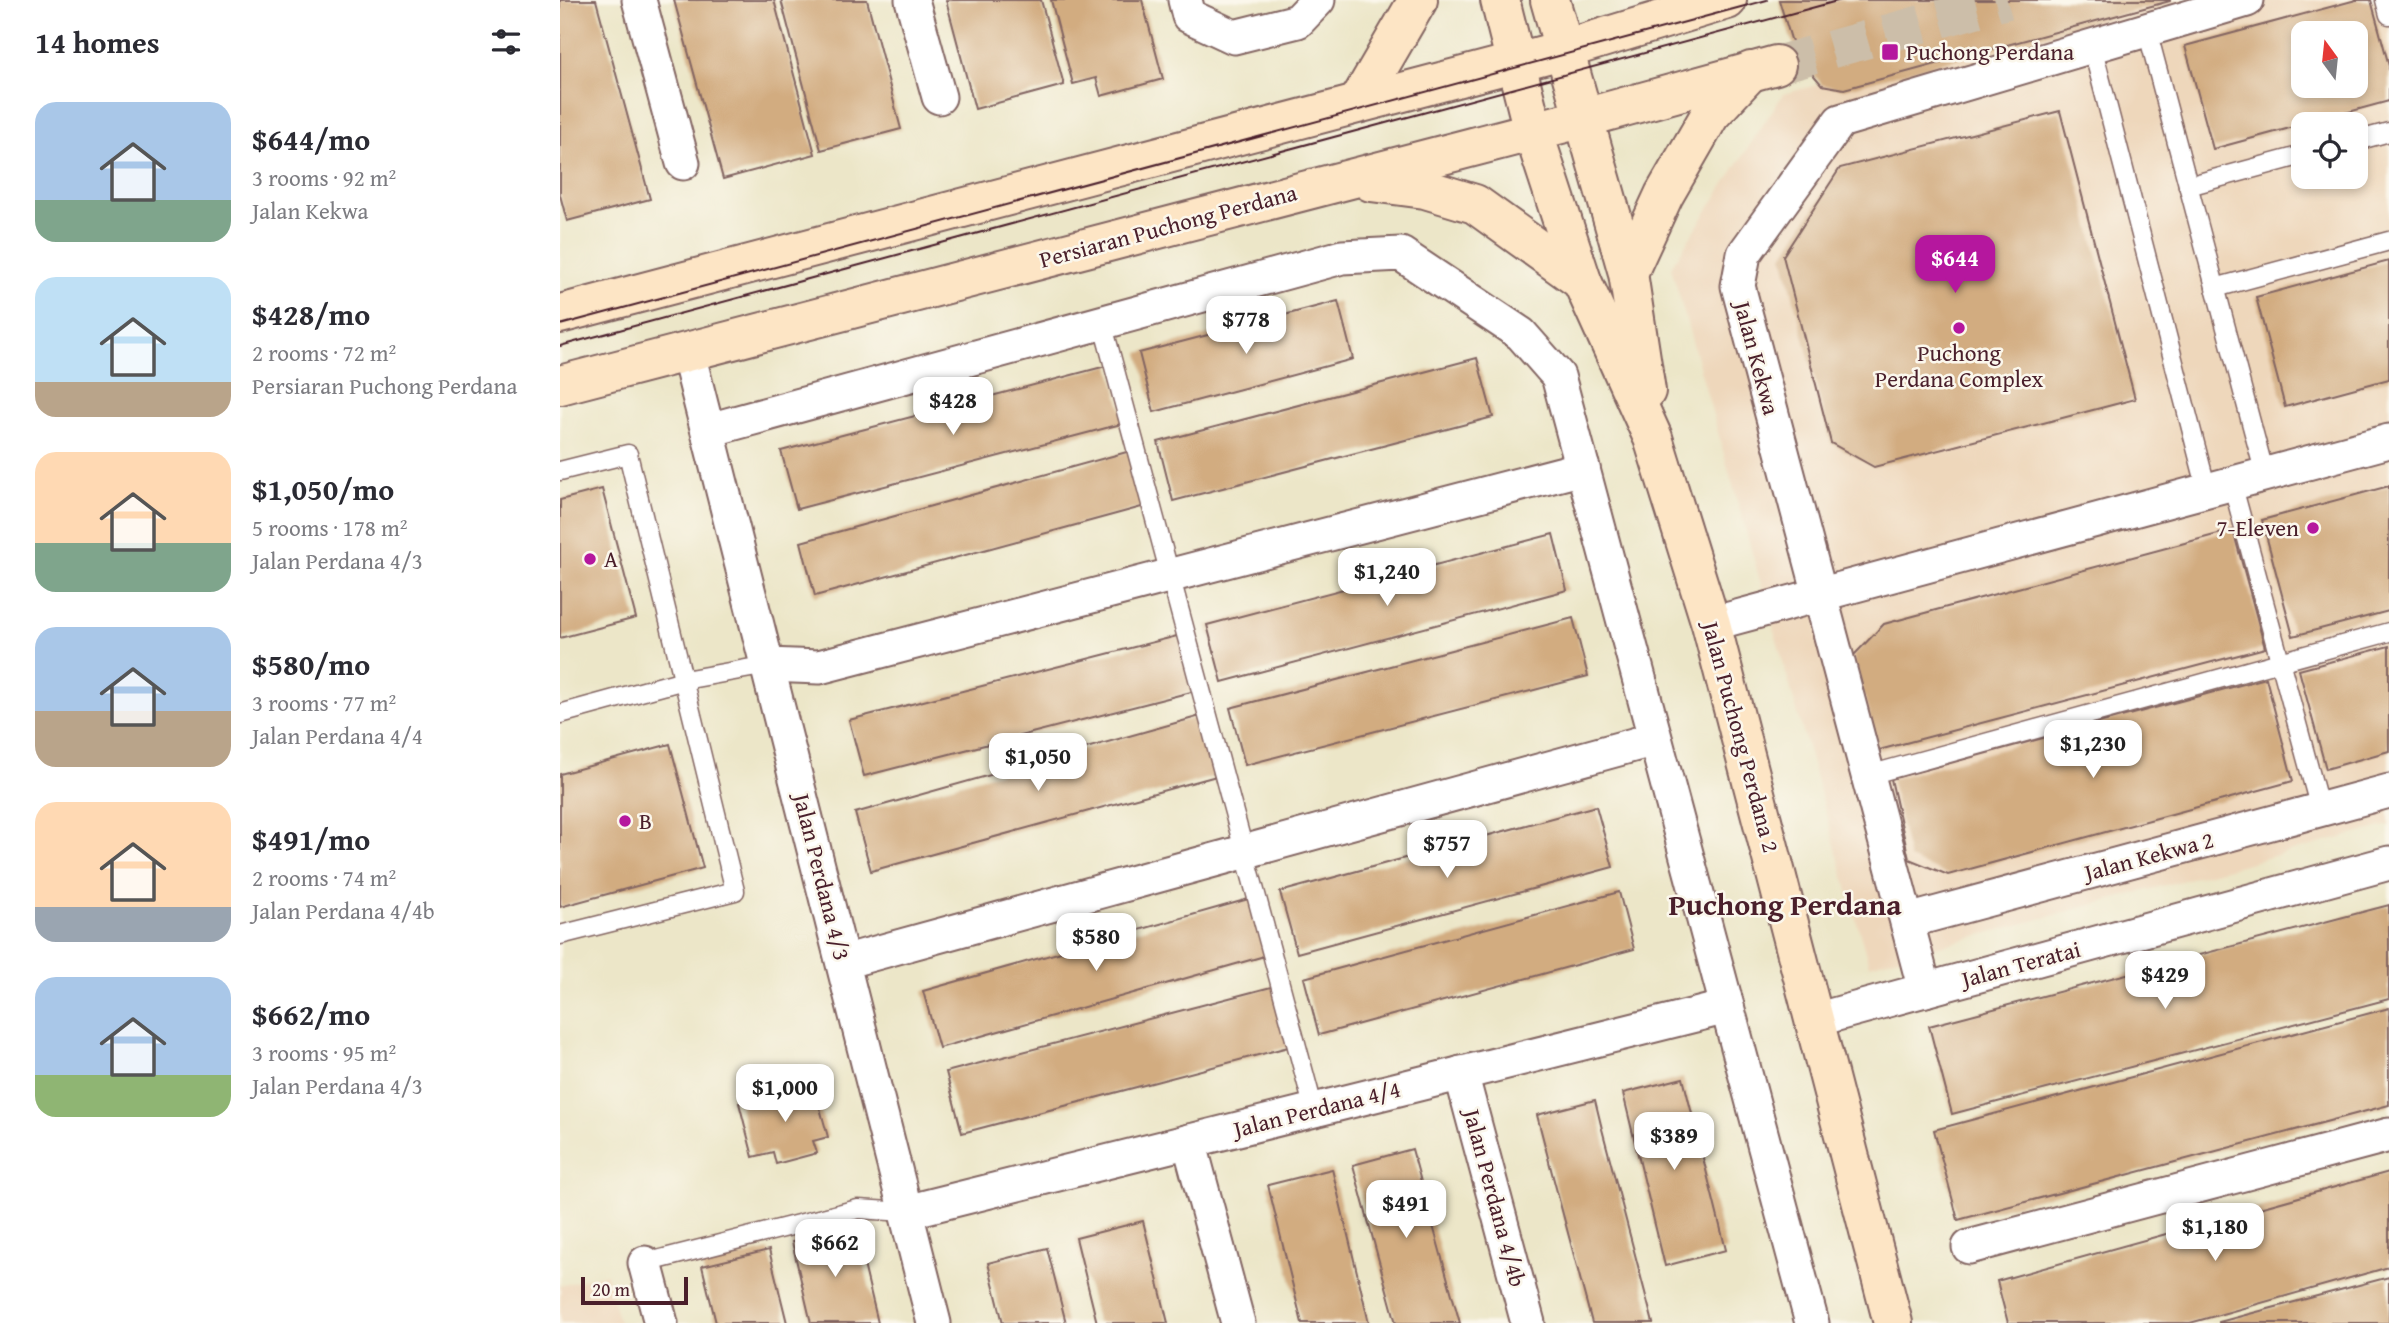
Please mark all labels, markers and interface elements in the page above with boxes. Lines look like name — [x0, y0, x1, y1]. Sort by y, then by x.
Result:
text: 14 homes — [35, 20, 160, 64]
north arrow — [2291, 21, 2368, 98]
map controls — [2291, 21, 2368, 189]
icon: filters — [487, 23, 525, 61]
place label: Puchong Perdana — [1906, 35, 2074, 68]
marker: Puchong Perdana — [1880, 42, 1900, 62]
button: locate — [2291, 112, 2368, 189]
text: $644/mo — [252, 117, 370, 161]
icon: home — [91, 130, 175, 214]
text: 3 rooms · 92 m² — [252, 161, 396, 194]
street label: Persiaran Puchong Perdana — [1035, 175, 1300, 276]
text: Jalan Kekwa — [252, 194, 368, 227]
pin: $644 — [1914, 236, 1996, 295]
text: $644 — [1931, 241, 1979, 274]
text: $428/mo — [252, 292, 370, 336]
street label: Jalan Kekwa — [1726, 295, 1789, 418]
pin: $778 — [1205, 296, 1287, 356]
text: $778 — [1222, 302, 1270, 335]
icon: home — [91, 305, 175, 389]
marker: Puchong Perdana Complex — [1951, 320, 1967, 336]
text: 2 rooms · 72 m² — [252, 336, 396, 369]
place label: Puchong Perdana Complex — [1875, 336, 2044, 395]
text: Persiaran Puchong Perdana — [252, 369, 517, 402]
pin: $428 — [912, 378, 994, 437]
text: $428 — [929, 383, 977, 416]
text: $1,050/mo — [252, 467, 394, 511]
icon: home — [91, 480, 175, 564]
text: 5 rooms · 178 m² — [252, 511, 407, 544]
place label: 7-Eleven — [2217, 511, 2299, 544]
marker: 7-Eleven — [2305, 520, 2321, 536]
place label: A — [604, 542, 618, 575]
text: Jalan Perdana 4/3 — [252, 544, 423, 577]
pin: $1,240 — [1330, 548, 1444, 608]
marker: A — [582, 551, 598, 567]
text: $1,240 — [1354, 554, 1420, 587]
street label: Jalan Puchong Perdana 2 — [1694, 615, 1788, 856]
text: $580/mo — [252, 642, 370, 686]
icon: home — [91, 655, 175, 739]
text: 3 rooms · 77 m² — [252, 686, 396, 719]
text: Jalan Perdana 4/4 — [252, 719, 423, 752]
pin: $1,230 — [2036, 720, 2150, 780]
text: $1,230 — [2060, 726, 2126, 759]
pin: $1,050 — [981, 734, 1095, 793]
text: $1,050 — [1005, 739, 1071, 772]
street label: Jalan Perdana 4/3 — [785, 787, 859, 964]
place label: B — [639, 804, 652, 837]
marker: B — [617, 813, 633, 829]
text: $491/mo — [252, 817, 370, 861]
pin: $757 — [1406, 820, 1488, 880]
street label: Jalan Kekwa 2 — [2078, 822, 2217, 889]
text: $757 — [1423, 826, 1471, 859]
icon: home — [91, 830, 175, 914]
text: 2 rooms · 74 m² — [252, 861, 396, 894]
district label: Puchong Perdana — [1668, 882, 1902, 926]
text: Jalan Perdana 4/4b — [252, 894, 435, 927]
pin: $580 — [1055, 914, 1137, 973]
text: $580 — [1072, 919, 1120, 952]
street label: Jalan Teratai — [1955, 932, 2084, 996]
pin: $429 — [2124, 951, 2206, 1011]
text: $429 — [2141, 957, 2189, 990]
text: $662/mo — [252, 992, 370, 1036]
icon: home — [91, 1005, 175, 1089]
text: 3 rooms · 95 m² — [252, 1036, 396, 1069]
pin: $1,000 — [728, 1064, 842, 1124]
text: Jalan Perdana 4/3 — [252, 1069, 423, 1102]
text: $1,000 — [752, 1070, 818, 1103]
street label: Jalan Perdana 4/4 — [1227, 1072, 1404, 1146]
street label: Jalan Perdana 4/4b — [1455, 1102, 1535, 1290]
pin: $389 — [1633, 1112, 1715, 1172]
text: $389 — [1650, 1118, 1698, 1151]
pin: $491 — [1365, 1180, 1447, 1240]
text: $491 — [1382, 1186, 1430, 1219]
pin: $1,180 — [2158, 1204, 2272, 1263]
text: $1,180 — [2182, 1209, 2248, 1242]
pin: $662 — [794, 1220, 876, 1279]
text: $662 — [811, 1225, 859, 1258]
scale bar — [581, 1274, 688, 1306]
text: 20 m — [592, 1275, 630, 1303]

